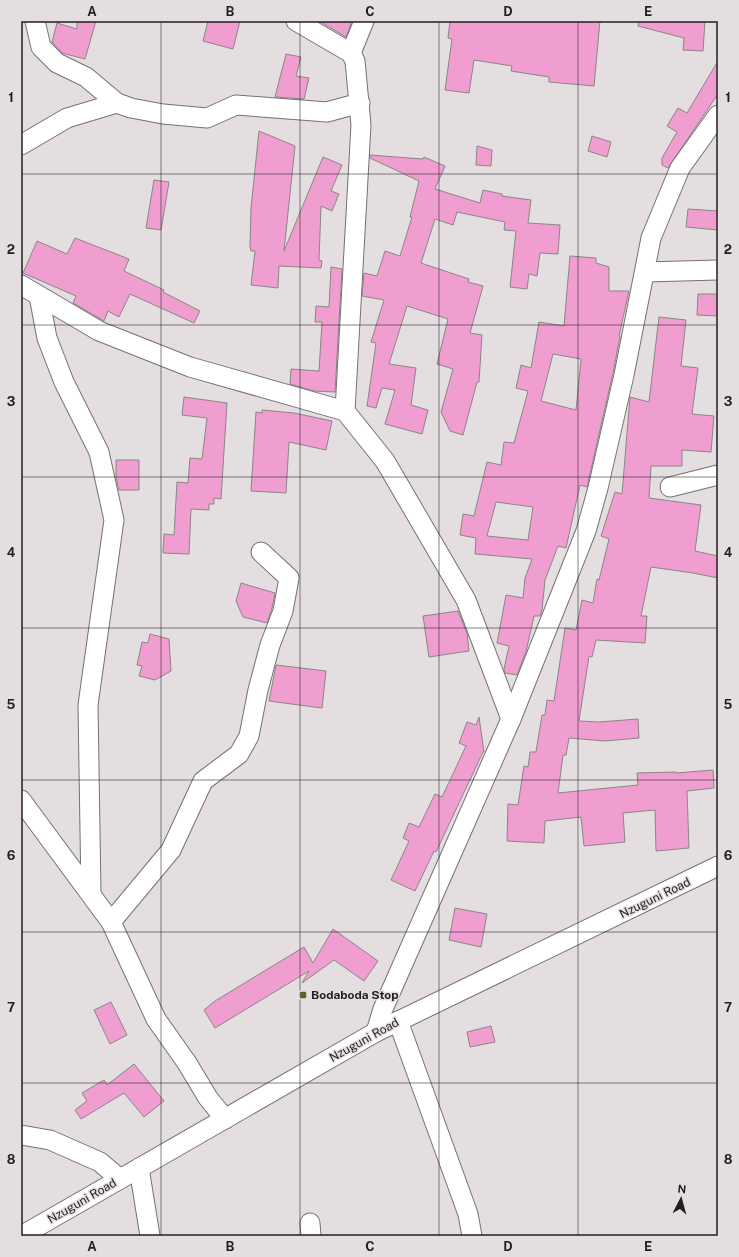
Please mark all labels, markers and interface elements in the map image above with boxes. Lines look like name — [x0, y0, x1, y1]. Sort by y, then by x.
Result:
text: A — [87, 4, 97, 19]
text: B — [226, 4, 235, 19]
text: C — [365, 4, 375, 19]
text: D — [503, 4, 513, 19]
text: E — [644, 4, 652, 19]
text: 1 — [8, 90, 14, 105]
text: 1 — [725, 90, 731, 105]
text: 2 — [7, 242, 15, 257]
text: 2 — [724, 242, 732, 257]
text: 3 — [7, 394, 16, 409]
text: 3 — [724, 394, 733, 409]
text: 4 — [7, 545, 16, 560]
text: 4 — [724, 545, 733, 560]
text: 5 — [7, 697, 16, 712]
text: 5 — [724, 697, 733, 712]
text: 6 — [7, 848, 16, 863]
text: 6 — [724, 848, 733, 863]
street label: Nzuguni Road — [617, 875, 693, 921]
place label: Bodaboda Stop — [311, 988, 398, 1002]
marker: Bodaboda Stop — [298, 990, 308, 1000]
text: 7 — [7, 1000, 15, 1015]
text: 7 — [724, 1000, 732, 1015]
street label: Nzuguni Road — [327, 1015, 401, 1065]
text: 8 — [7, 1152, 16, 1167]
text: 8 — [724, 1152, 733, 1167]
street label: Nzuguni Road — [45, 1176, 119, 1226]
north arrow — [661, 1179, 701, 1219]
text: N — [677, 1183, 687, 1195]
text: A — [87, 1239, 97, 1254]
text: B — [226, 1239, 235, 1254]
text: C — [365, 1239, 375, 1254]
text: D — [503, 1239, 513, 1254]
text: E — [644, 1239, 652, 1254]

